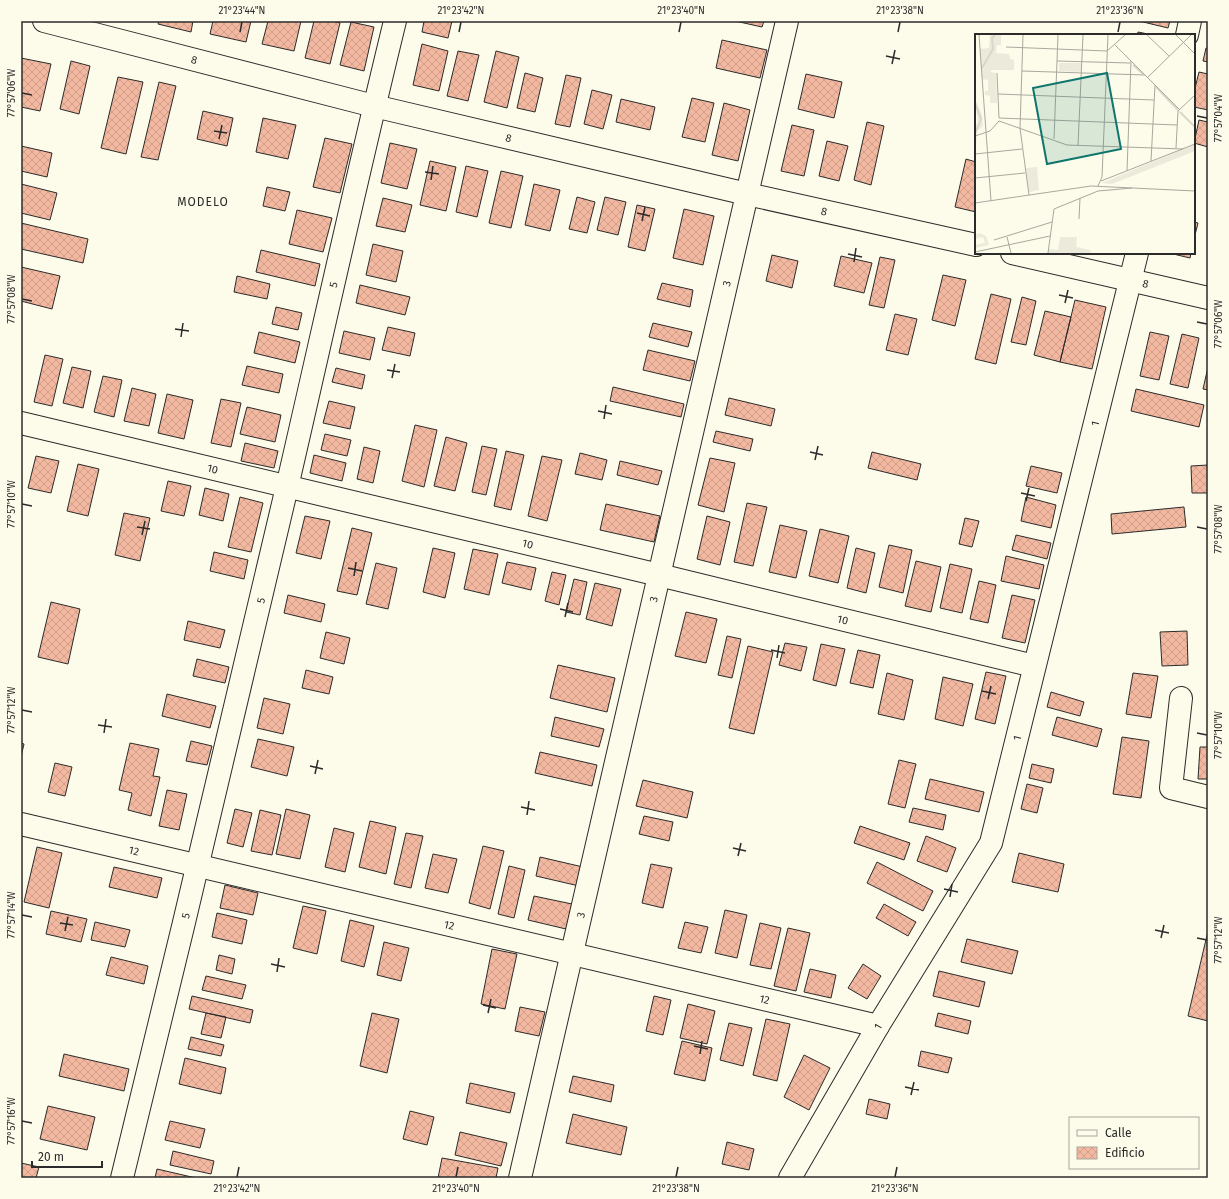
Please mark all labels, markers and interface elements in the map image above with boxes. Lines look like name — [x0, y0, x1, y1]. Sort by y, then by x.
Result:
text: 21°23'44"N — [219, 5, 265, 17]
text: 21°23'42"N — [438, 5, 484, 17]
text: 21°23'40"N — [657, 5, 705, 17]
text: 21°23'38"N — [876, 5, 924, 17]
text: 21°23'36"N — [1096, 5, 1144, 17]
inset map — [975, 34, 1195, 254]
street label: 8 — [190, 53, 199, 67]
text: 77°57'06"W — [6, 68, 18, 117]
text: 77°57'04"W — [1213, 93, 1225, 142]
street label: 8 — [504, 131, 513, 145]
district label: MODELO — [177, 195, 229, 209]
street label: 8 — [820, 204, 828, 218]
text: 77°57'08"W — [6, 274, 18, 323]
street label: 8 — [1141, 277, 1150, 291]
street label: 3 — [719, 279, 733, 288]
street label: 5 — [326, 280, 340, 289]
text: 77°57'06"W — [1213, 299, 1225, 348]
street label: 1 — [1088, 419, 1102, 427]
street label: 10 — [206, 461, 219, 476]
text: 77°57'10"W — [6, 479, 18, 528]
text: 77°57'08"W — [1213, 504, 1225, 553]
street label: 10 — [521, 536, 535, 551]
street label: 3 — [647, 595, 661, 603]
street label: 5 — [254, 596, 268, 605]
street label: 10 — [836, 612, 850, 627]
text: 77°57'12"W — [6, 686, 18, 734]
text: 77°57'10"W — [1213, 710, 1225, 759]
street label: 1 — [1010, 734, 1024, 742]
street label: 12 — [127, 843, 140, 858]
text: 77°57'14"W — [6, 891, 18, 939]
street label: 5 — [179, 911, 193, 920]
street label: 3 — [574, 911, 588, 919]
text: 77°57'12"W — [1213, 916, 1225, 964]
street label: 12 — [443, 917, 456, 932]
street label: 12 — [758, 992, 771, 1007]
street label: 1 — [871, 1021, 885, 1032]
text: 77°57'16"W — [6, 1097, 18, 1145]
legend — [1069, 1117, 1199, 1169]
text: Calle — [1105, 1126, 1132, 1140]
scale bar — [32, 1143, 102, 1169]
text: Edificio — [1105, 1146, 1145, 1160]
text: 20 m — [38, 1150, 64, 1164]
text: 21°23'42"N — [214, 1183, 260, 1195]
text: 21°23'40"N — [432, 1183, 480, 1195]
text: 21°23'38"N — [652, 1183, 700, 1195]
text: 21°23'36"N — [871, 1183, 919, 1195]

